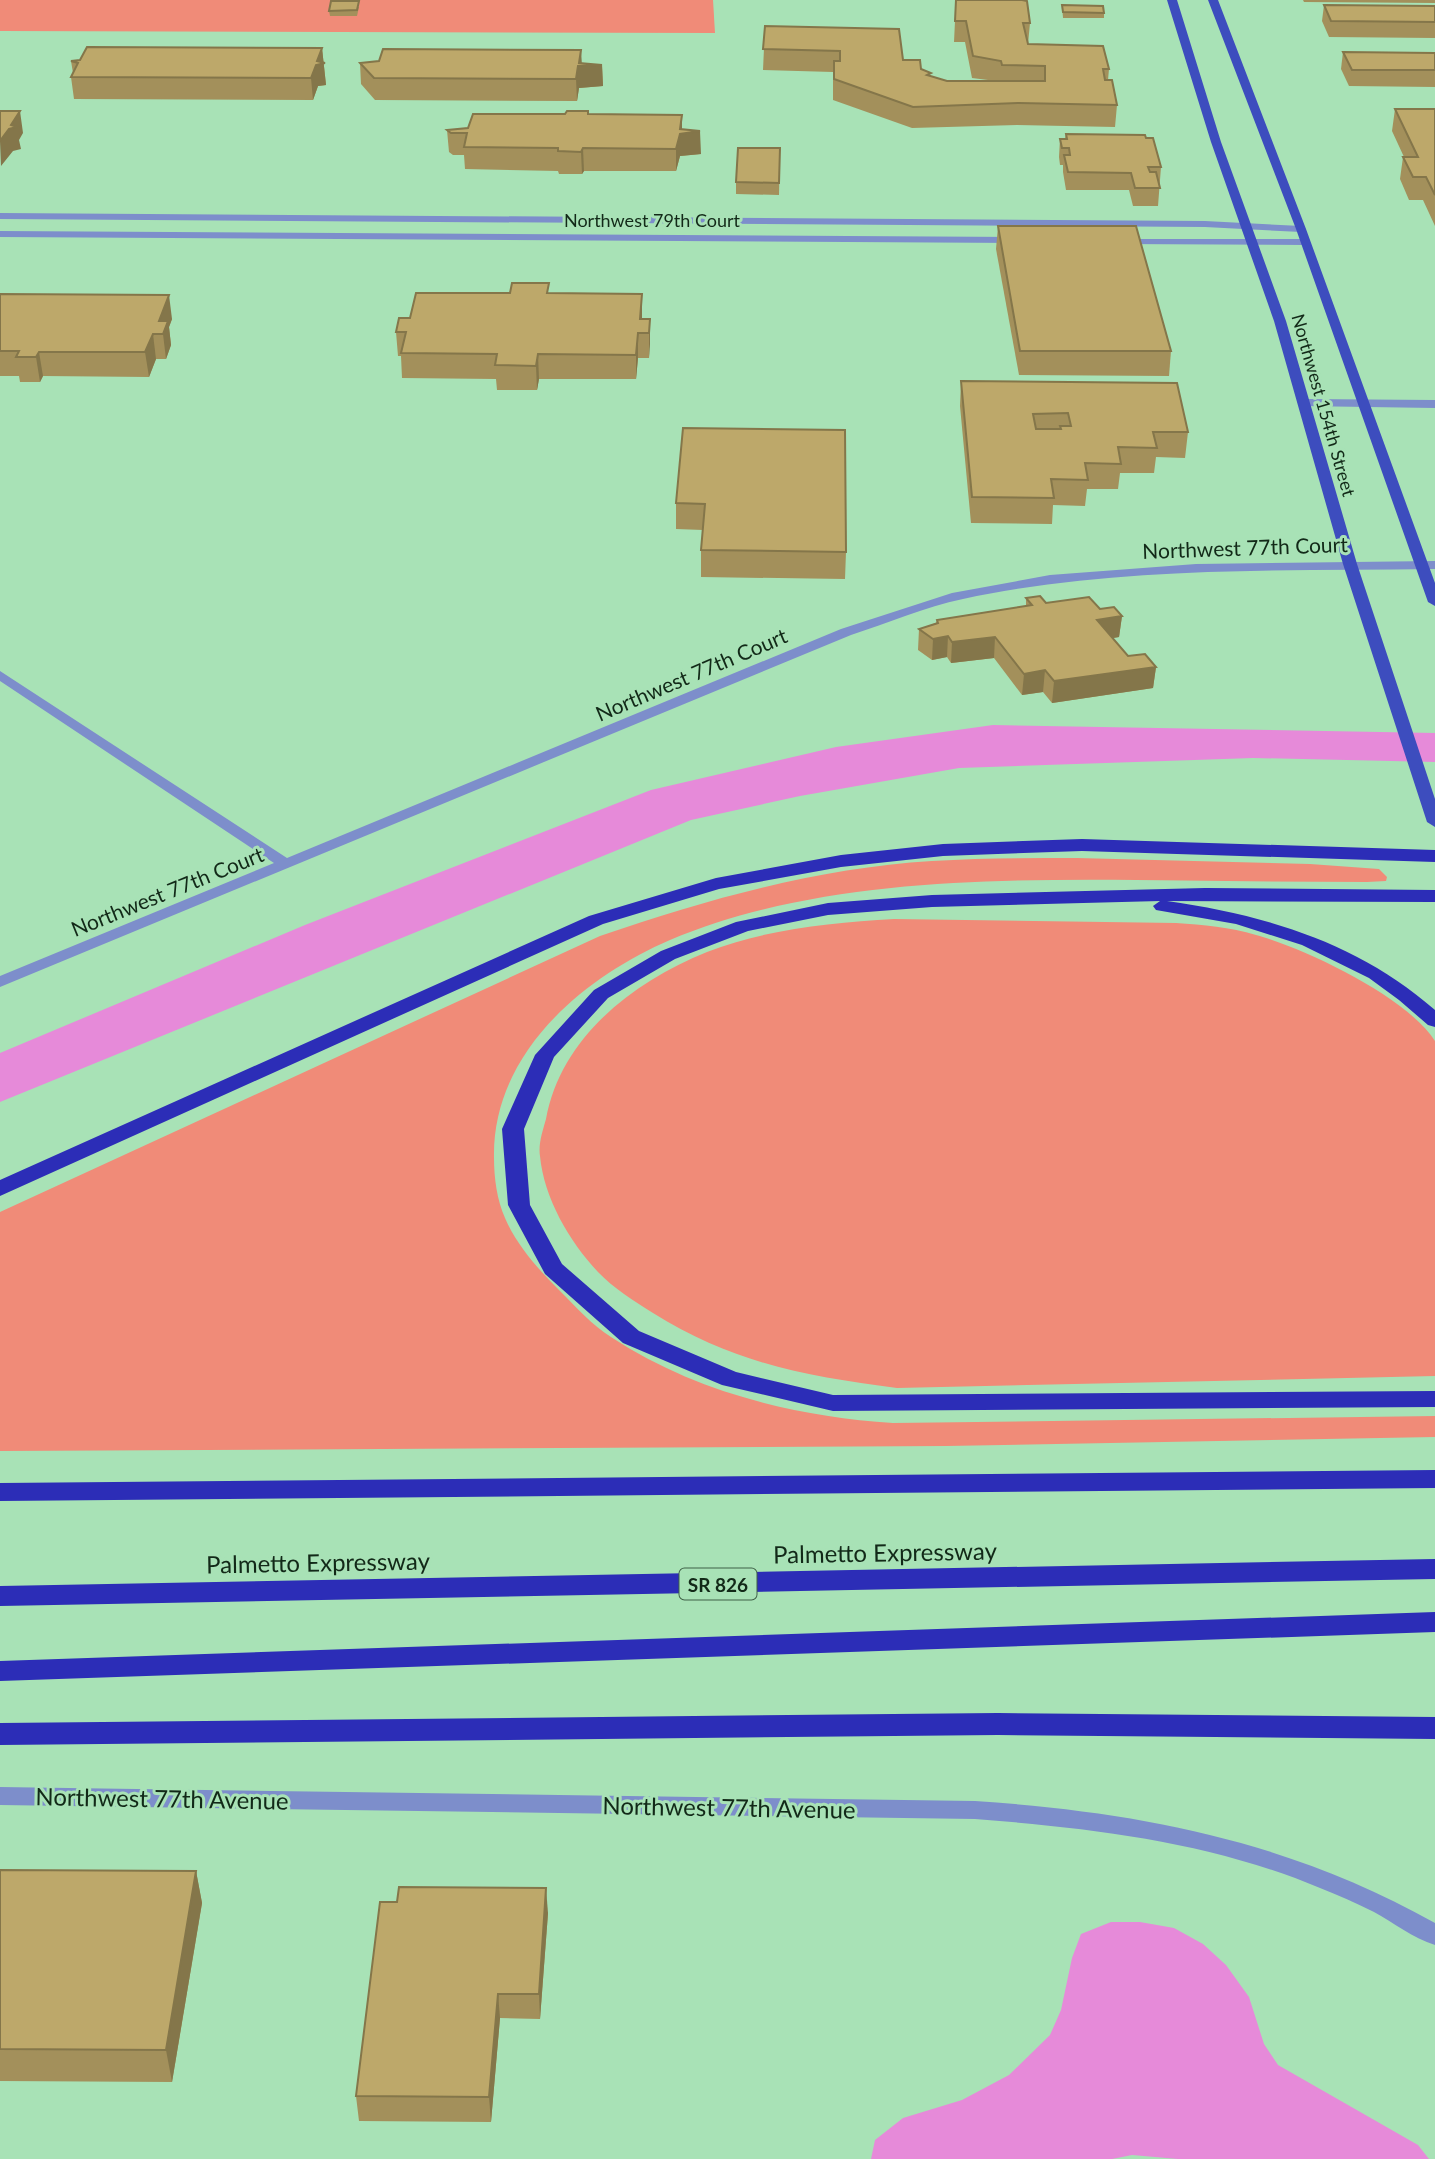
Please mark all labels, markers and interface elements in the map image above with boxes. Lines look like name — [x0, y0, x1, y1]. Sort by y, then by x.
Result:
street label: Northwest 79th Court — [564, 209, 741, 231]
street label: Northwest 154th Street — [1287, 311, 1361, 499]
street label: Northwest 77th Court — [1142, 531, 1349, 563]
street label: Northwest 77th Court — [592, 622, 791, 726]
street label: Northwest 77th Court — [67, 841, 267, 941]
street label: Palmetto Expressway — [773, 1536, 998, 1568]
street label: Palmetto Expressway — [206, 1546, 431, 1578]
road number: SR 826 — [680, 1568, 756, 1600]
street label: Northwest 77th Avenue — [35, 1781, 289, 1815]
street label: Northwest 77th Avenue — [602, 1790, 856, 1824]

